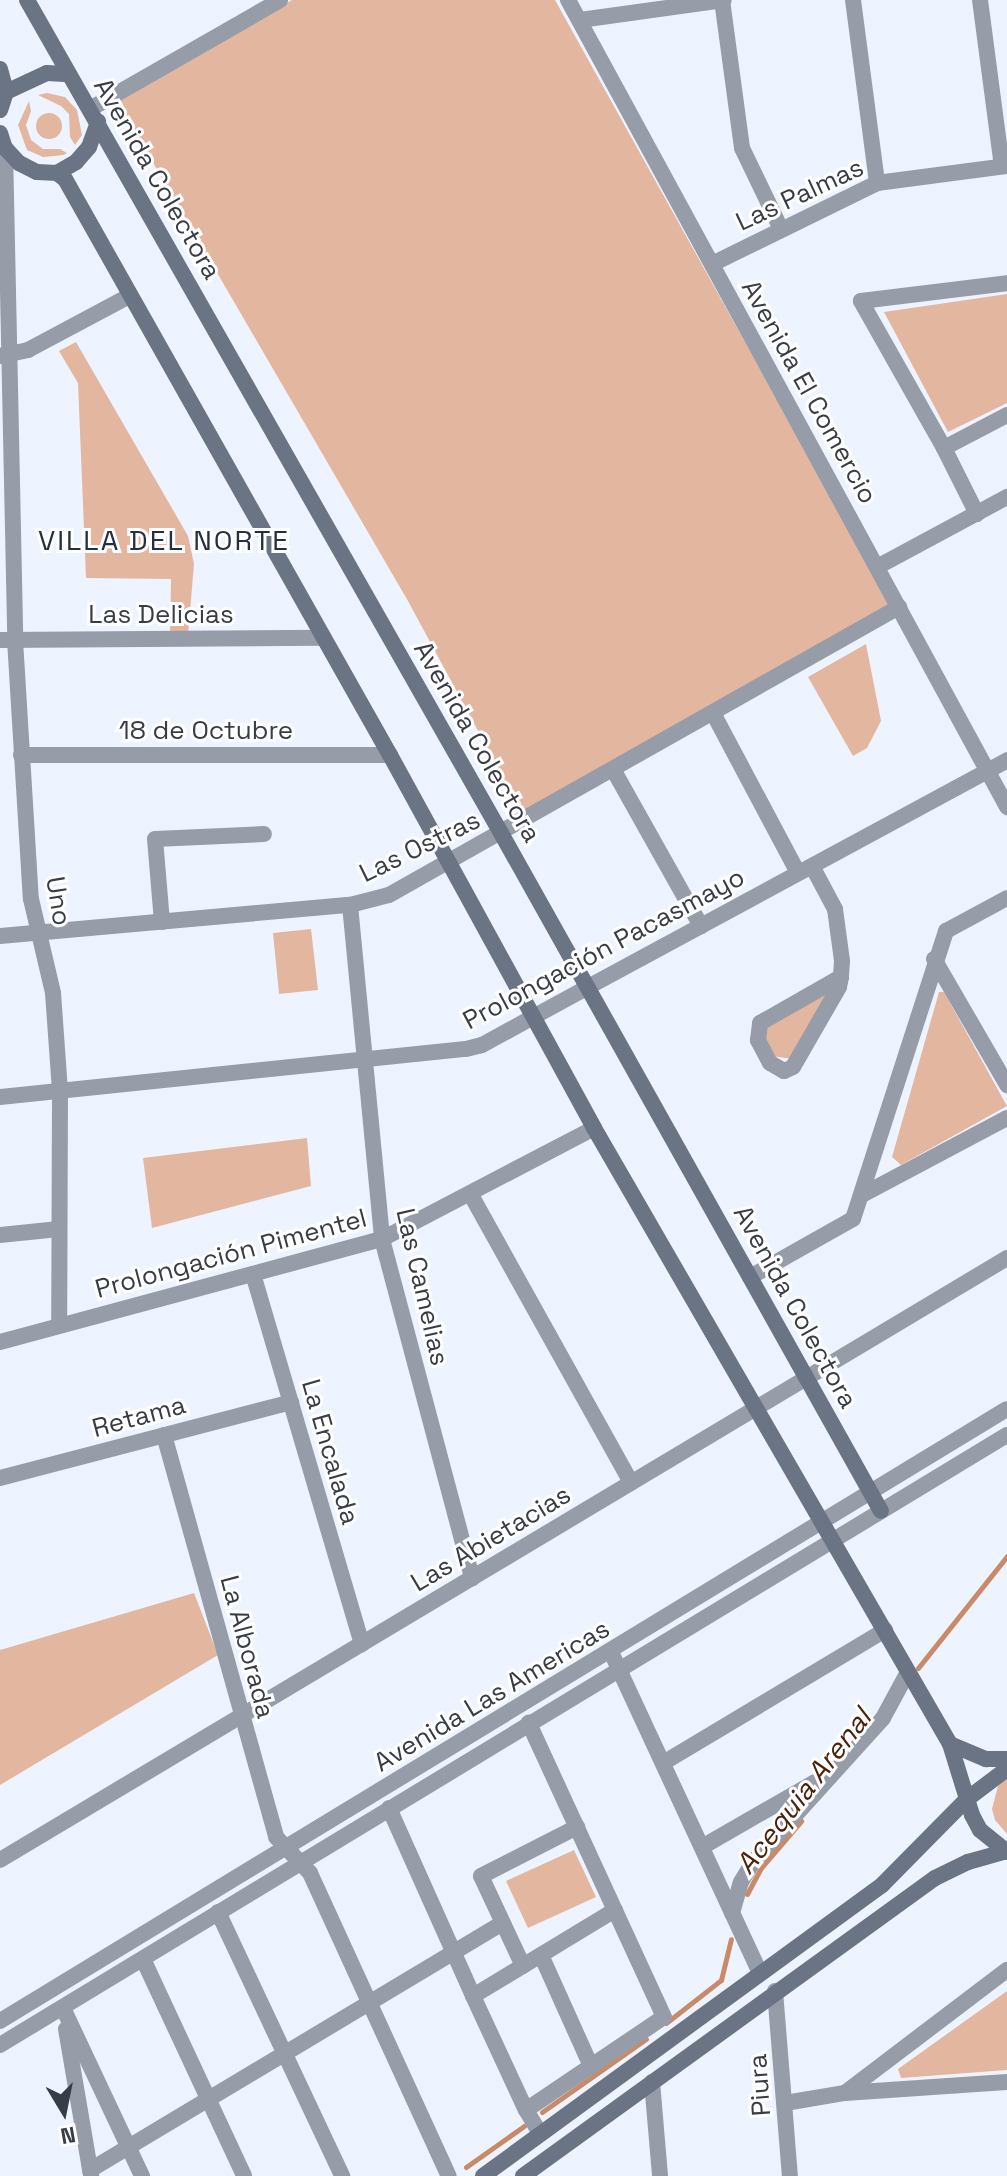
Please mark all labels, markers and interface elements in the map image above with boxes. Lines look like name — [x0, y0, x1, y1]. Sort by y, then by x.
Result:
street label: Avenida Colectora — [87, 73, 227, 285]
street label: Las Palmas — [731, 152, 869, 238]
street label: Avenida El Comercio — [735, 275, 883, 509]
district label: VILLA DEL NORTE — [37, 523, 291, 557]
street label: Las Delicias — [88, 599, 234, 631]
street label: Avenida Colectora — [407, 636, 547, 848]
street label: 18 de Octubre — [119, 715, 293, 747]
street label: Las Ostras — [355, 804, 485, 890]
street label: Prolongación Pacasmayo — [458, 861, 750, 1037]
street label: Uno — [39, 874, 77, 928]
street label: Avenida Colectora — [726, 1200, 864, 1414]
street label: Prolongación Pimentel — [92, 1203, 370, 1305]
street label: Las Camelias — [389, 1205, 455, 1369]
street label: La Encalada — [294, 1376, 366, 1528]
street label: Retama — [89, 1390, 189, 1444]
street label: Las Abietacias — [405, 1479, 577, 1599]
street label: La Alborada — [213, 1572, 281, 1722]
street label: Avenida Las Americas — [369, 1613, 615, 1779]
water label: Acequia Arenal — [728, 1702, 878, 1880]
street label: Piura — [742, 2053, 778, 2117]
north arrow — [24, 2072, 104, 2152]
text: N — [58, 2121, 78, 2151]

